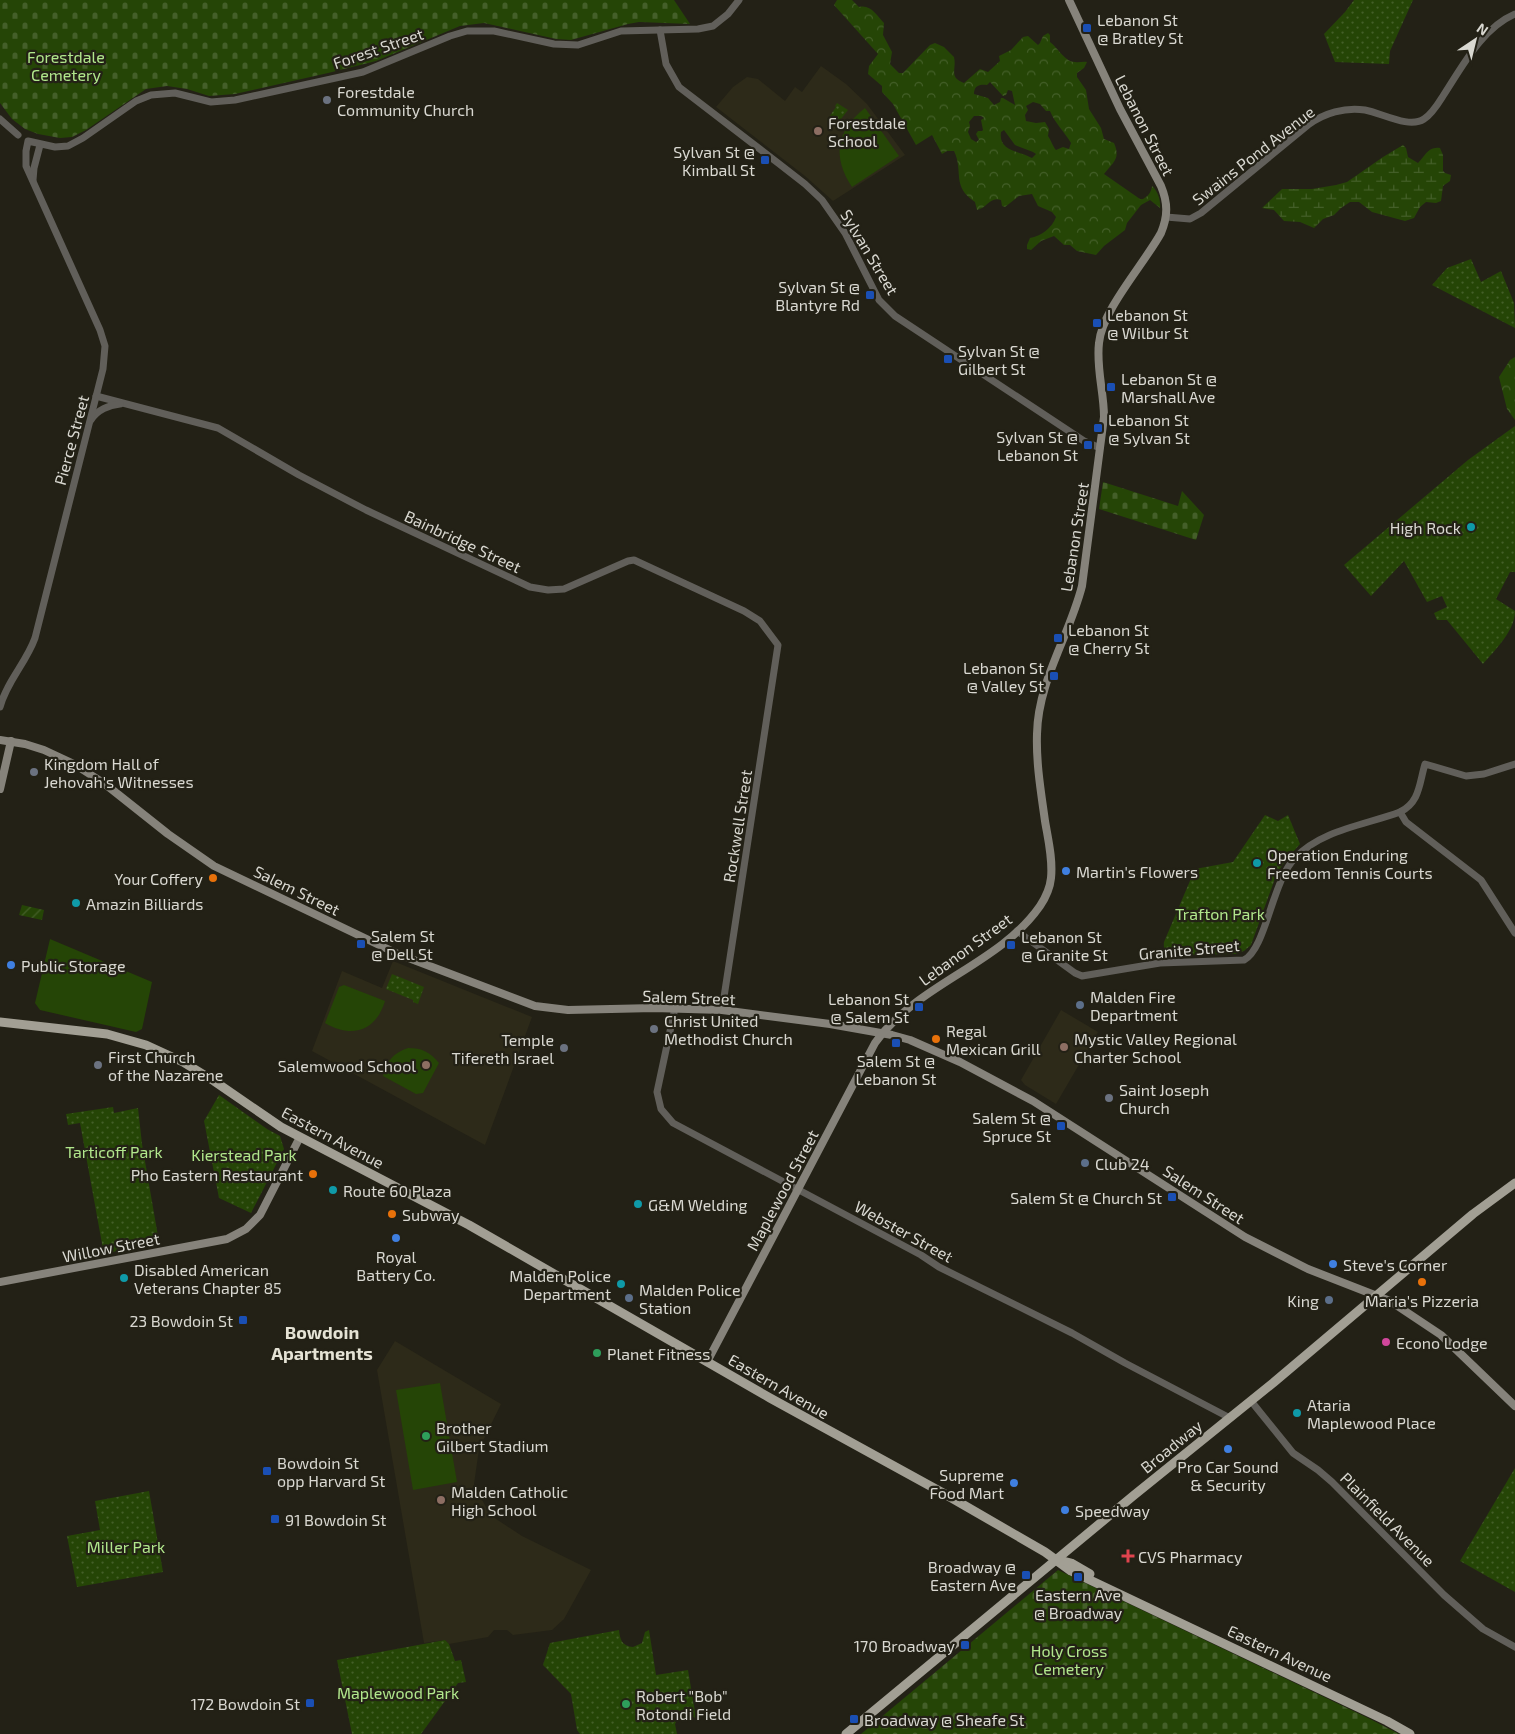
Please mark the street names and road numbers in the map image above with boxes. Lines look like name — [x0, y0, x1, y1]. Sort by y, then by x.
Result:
street label: Forest Street — [330, 24, 426, 72]
street label: Lebanon Street — [1111, 72, 1179, 178]
street label: Swains Pond Avenue — [1188, 101, 1318, 209]
street label: Sylvan Street — [837, 206, 903, 298]
street label: Pierce Street — [50, 393, 92, 487]
street label: Lebanon Street — [1056, 481, 1092, 593]
street label: Bainbridge Street — [402, 506, 524, 576]
street label: Rockwell Street — [719, 768, 755, 884]
street label: Salem Street — [251, 861, 343, 919]
street label: Lebanon Street — [915, 909, 1015, 989]
street label: Granite Street — [1138, 935, 1240, 963]
street label: Salem Street — [642, 986, 736, 1008]
street label: Eastern Avenue — [279, 1102, 387, 1172]
street label: Maplewood Street — [742, 1126, 822, 1254]
street label: Salem Street — [1160, 1161, 1248, 1227]
street label: Webster Street — [851, 1196, 957, 1266]
street label: Willow Street — [61, 1228, 161, 1266]
street label: Eastern Avenue — [725, 1350, 833, 1422]
street label: Broadway — [1136, 1415, 1206, 1477]
street label: Plainfield Avenue — [1337, 1468, 1439, 1570]
street label: Eastern Avenue — [1225, 1620, 1335, 1686]

